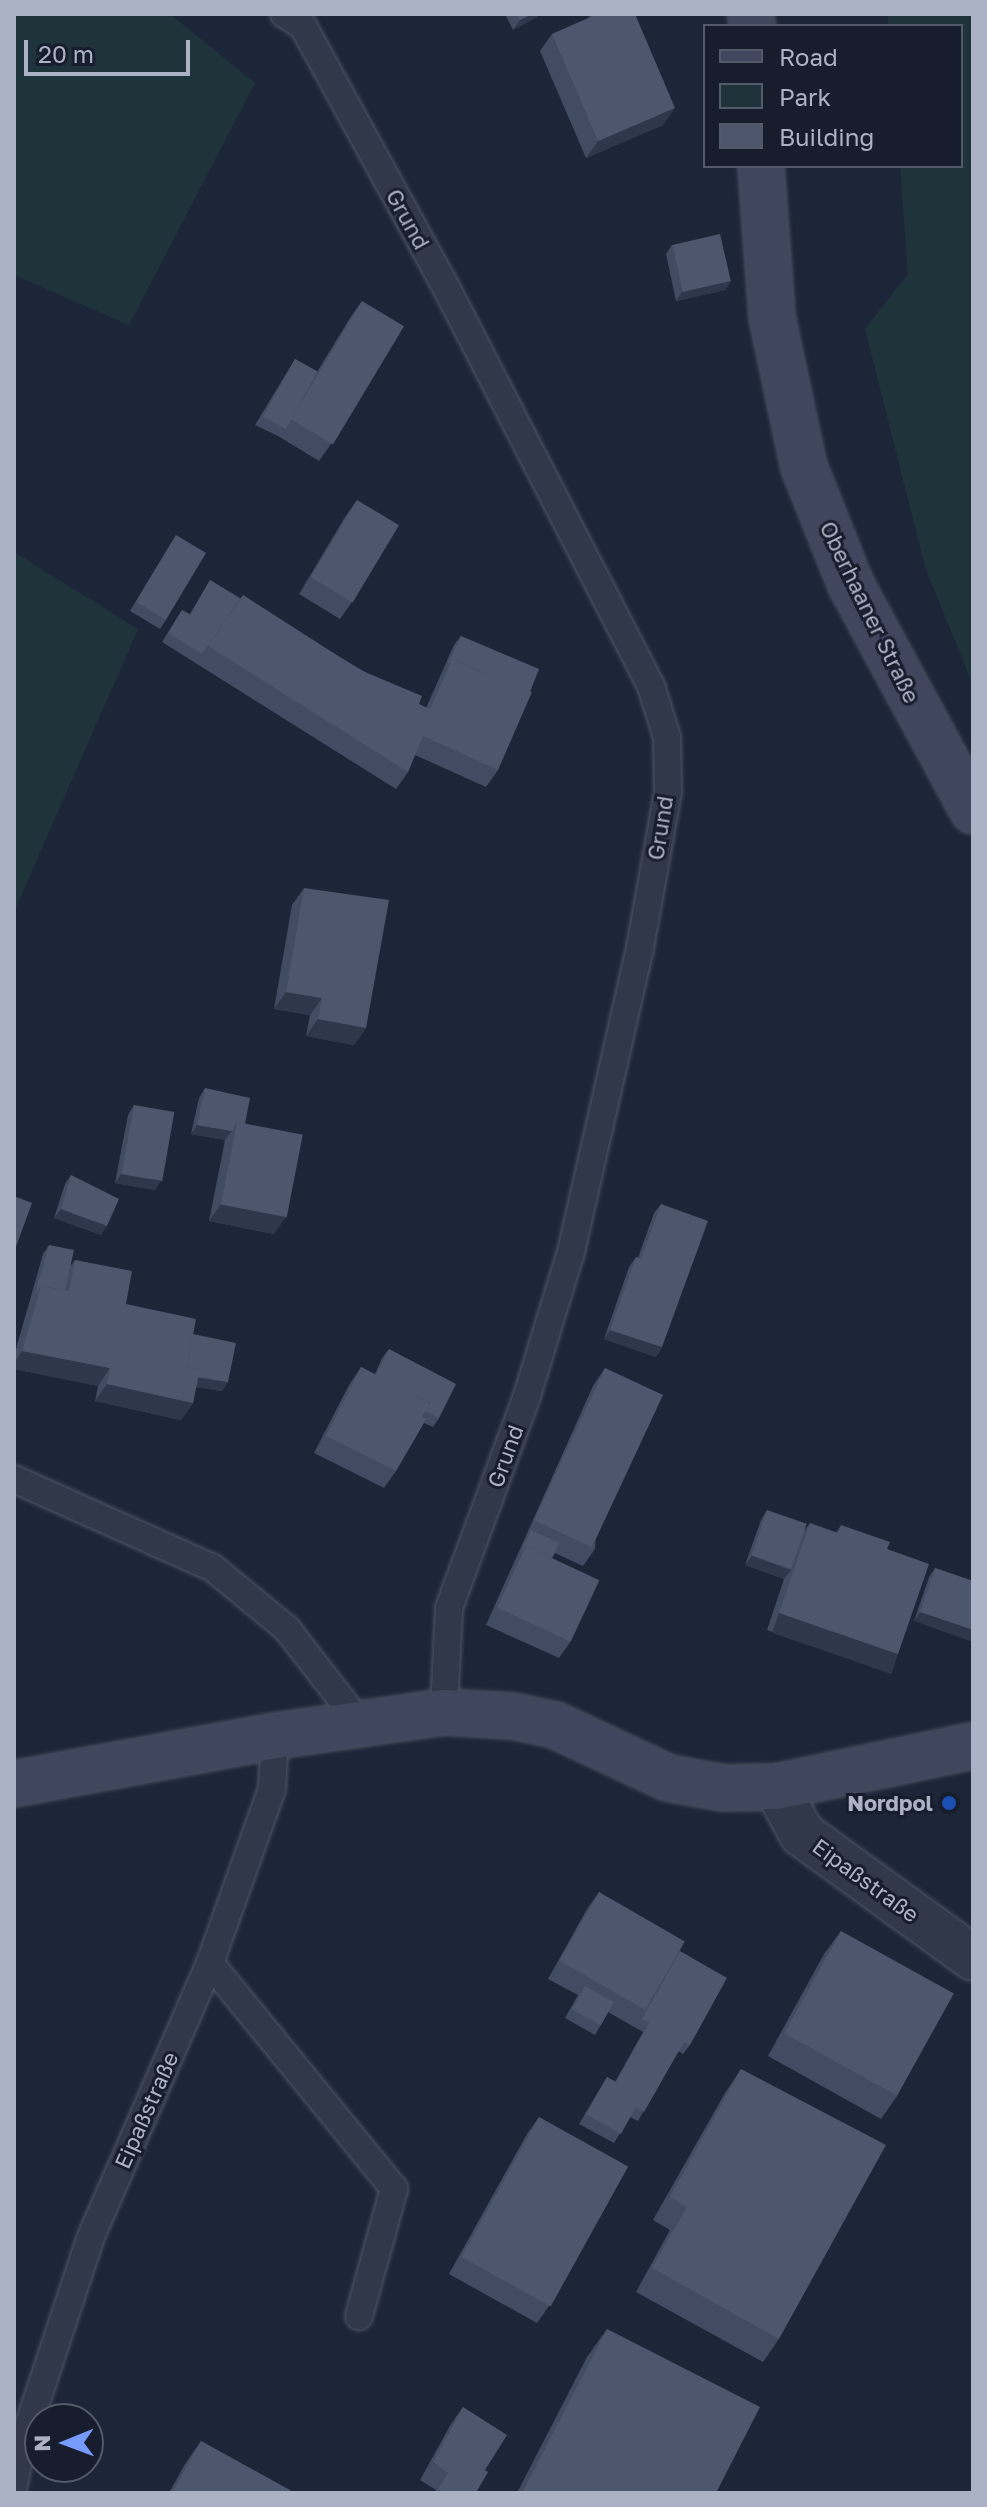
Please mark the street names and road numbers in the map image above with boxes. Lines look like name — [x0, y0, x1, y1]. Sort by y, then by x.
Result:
street label: Grund — [381, 184, 435, 254]
street label: Oberhaaner Straße — [815, 517, 925, 707]
street label: Grund — [642, 794, 678, 862]
street label: Grund — [482, 1421, 528, 1491]
street label: Eipaßstraße — [808, 1833, 924, 1927]
street label: Eipaßstraße — [109, 2048, 183, 2172]

